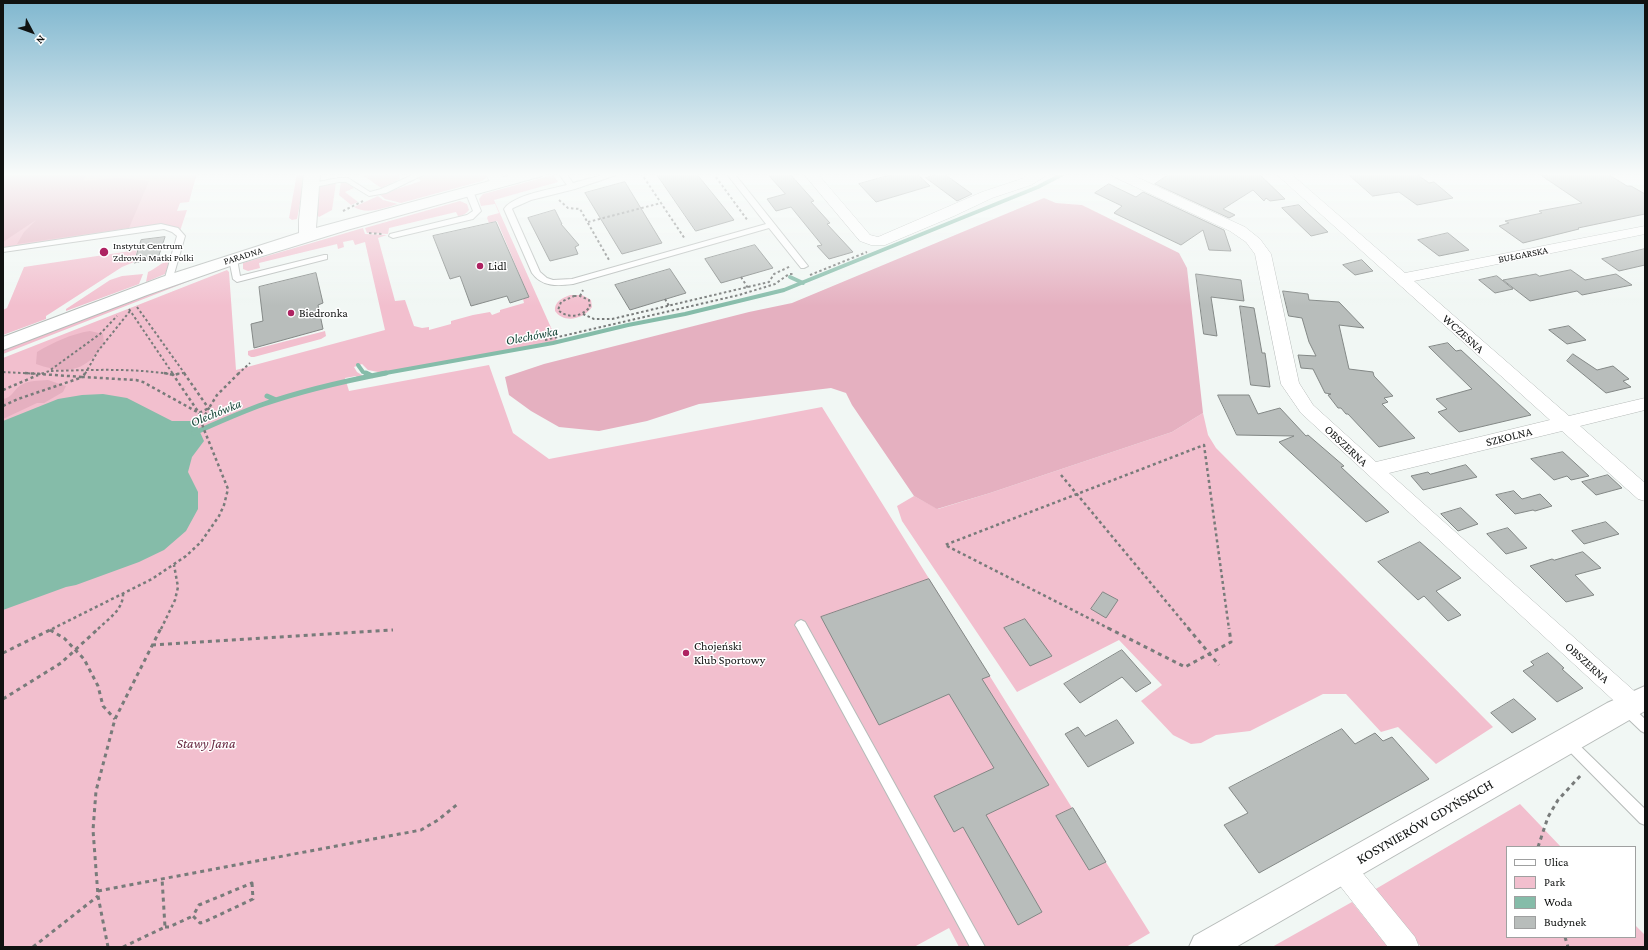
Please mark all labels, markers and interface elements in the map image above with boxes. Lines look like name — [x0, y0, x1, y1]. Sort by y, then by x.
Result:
north arrow — [12, 12, 52, 52]
text: N — [34, 33, 48, 47]
place label: Instytut Centrum Zdrowia Matki Polki — [113, 240, 194, 264]
street label: PARADNA — [222, 244, 264, 268]
street label: BUŁGARSKA — [1497, 244, 1549, 266]
marker: Instytut Centrum Zdrowia Matki Polki — [98, 246, 110, 258]
place label: Lidl — [488, 259, 507, 273]
marker: Lidl — [475, 261, 485, 271]
place label: Biedronka — [299, 306, 348, 320]
marker: Biedronka — [286, 308, 296, 318]
street label: WCZESNA — [1439, 312, 1487, 356]
water label: Olechówka — [504, 323, 560, 349]
water label: Olechówka — [188, 396, 244, 430]
street label: OBSZERNA — [1321, 422, 1371, 470]
street label: SZKOLNA — [1484, 424, 1534, 450]
place label: Chojeński Klub Sportowy — [694, 639, 765, 667]
street label: OBSZERNA — [1562, 639, 1612, 687]
marker: Chojeński Klub Sportowy — [681, 648, 691, 658]
park label: Stawy Jana — [176, 736, 236, 752]
street label: KOSYNIERÓW GDYŃSKICH — [1354, 776, 1496, 868]
legend — [1506, 846, 1636, 938]
text: Ulica — [1544, 855, 1569, 869]
text: Park — [1544, 875, 1565, 889]
text: Woda — [1544, 895, 1572, 909]
text: Budynek — [1544, 915, 1586, 929]

